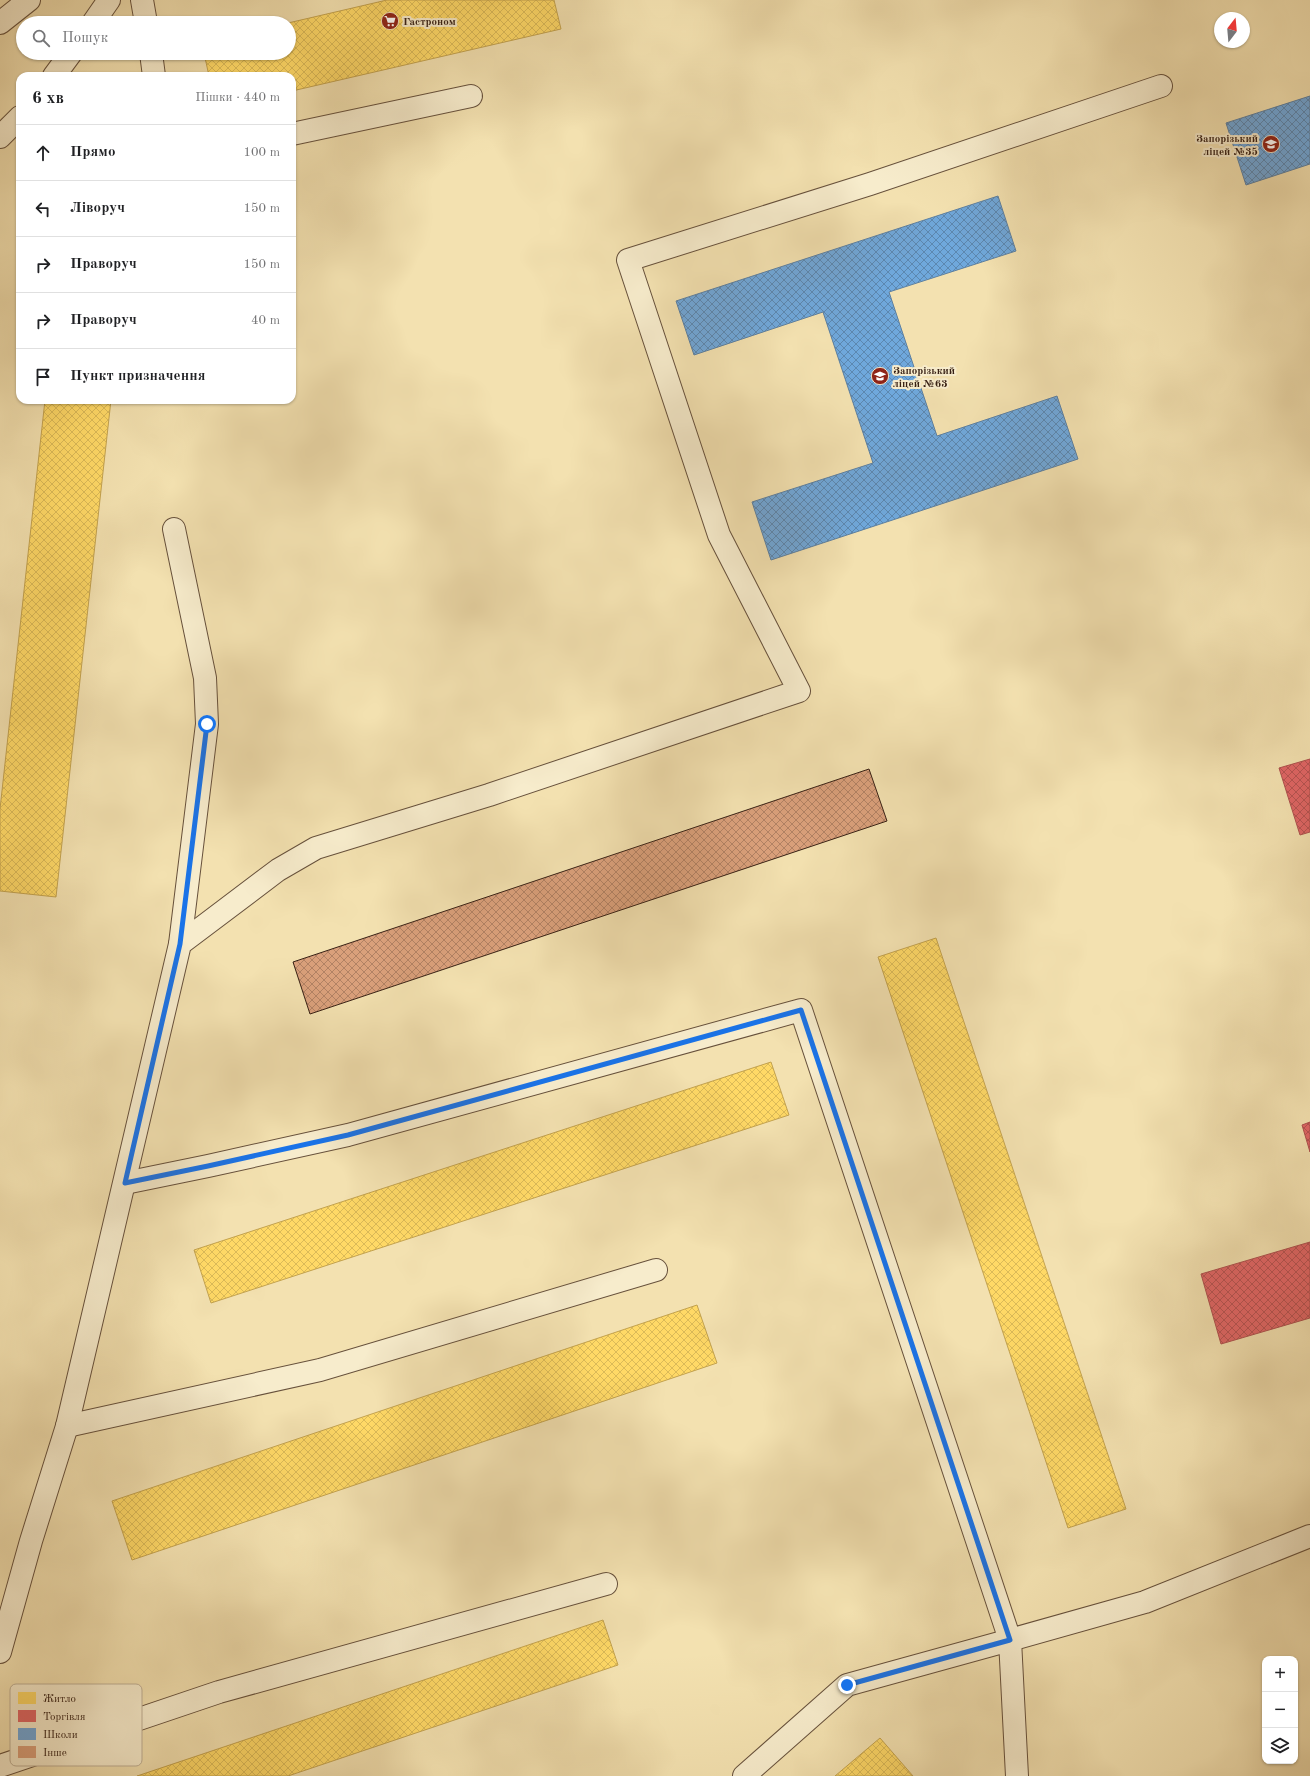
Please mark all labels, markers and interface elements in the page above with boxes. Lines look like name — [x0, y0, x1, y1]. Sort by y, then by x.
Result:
supermarket icon: Гастроном — [380, 11, 400, 31]
north arrow — [1214, 12, 1250, 48]
search box — [16, 16, 296, 60]
place label: Гастроном — [403, 17, 456, 28]
icon: search — [30, 27, 52, 49]
text: Пошук — [62, 31, 108, 46]
text: 6 хв — [32, 90, 64, 107]
text: Пішки · 440 m — [195, 91, 280, 104]
place label: Запорізький ліцей №35 — [1196, 134, 1258, 158]
school or university icon: Запорізький ліцей №35 — [1261, 134, 1281, 154]
icon: ahead — [32, 142, 54, 164]
text: Прямо — [70, 145, 116, 160]
text: 100 m — [243, 146, 280, 159]
icon: left — [32, 198, 54, 220]
text: Ліворуч — [70, 201, 125, 216]
text: 150 m — [243, 202, 280, 215]
icon: right — [32, 254, 54, 276]
text: Праворуч — [70, 257, 137, 272]
text: 150 m — [243, 258, 280, 271]
icon: right — [32, 310, 54, 332]
text: Праворуч — [70, 313, 137, 328]
text: 40 m — [251, 314, 280, 327]
icon: arrive — [32, 366, 54, 388]
school or university icon: Запорізький ліцей №63 — [870, 366, 890, 386]
place label: Запорізький ліцей №63 — [893, 366, 955, 390]
text: Пункт призначення — [70, 369, 206, 384]
route start — [198, 715, 216, 733]
map controls — [1262, 1656, 1298, 1764]
button: + — [1262, 1656, 1298, 1692]
route end — [838, 1676, 856, 1694]
legend — [10, 1684, 142, 1766]
button: − — [1262, 1692, 1298, 1728]
text: Житло — [43, 1694, 76, 1705]
text: Торгівля — [43, 1712, 86, 1723]
button: layers — [1262, 1728, 1298, 1764]
text: Школи — [43, 1730, 78, 1741]
text: Інше — [43, 1748, 67, 1759]

